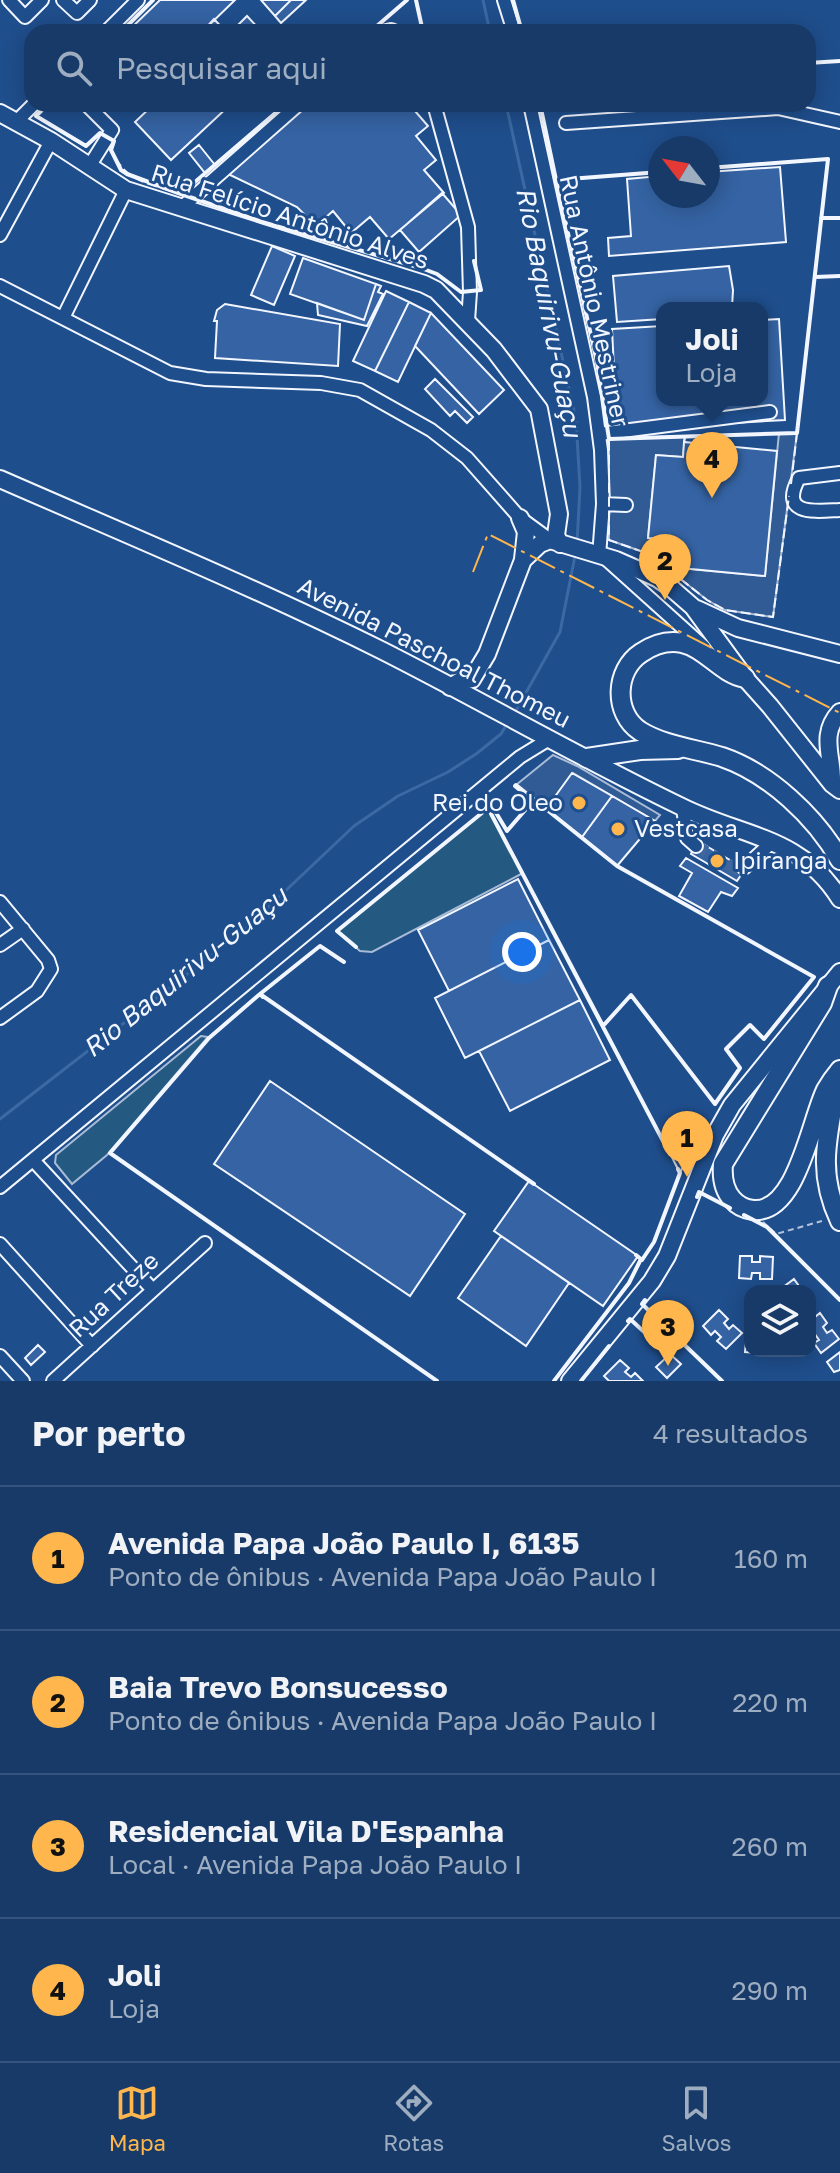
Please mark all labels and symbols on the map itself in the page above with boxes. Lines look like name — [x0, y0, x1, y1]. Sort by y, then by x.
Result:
north arrow — [648, 136, 720, 208]
street label: Rua Felício Antônio Alves — [148, 157, 433, 274]
street label: Rua Antônio Mestriner — [555, 172, 636, 429]
water label: Rio Baquirivu-Guaçu — [510, 185, 589, 441]
pin: 4 — [686, 432, 738, 498]
pin: 2 — [639, 534, 691, 600]
street label: Avenida Paschoal Thomeu — [294, 570, 576, 733]
place label: Rei do Oleo — [432, 787, 563, 816]
marker: Rei do Oleo — [570, 794, 588, 812]
place label: Vestcasa — [634, 813, 738, 842]
marker: Vestcasa — [609, 820, 627, 838]
place label: Ipiranga — [733, 845, 828, 874]
marker: Ipiranga — [708, 852, 726, 870]
water label: Rio Baquirivu-Guaçu — [76, 878, 295, 1063]
your location — [502, 932, 542, 972]
pin: 1 — [661, 1111, 713, 1177]
street label: Rua Treze — [62, 1245, 164, 1343]
pin: 3 — [642, 1300, 694, 1366]

